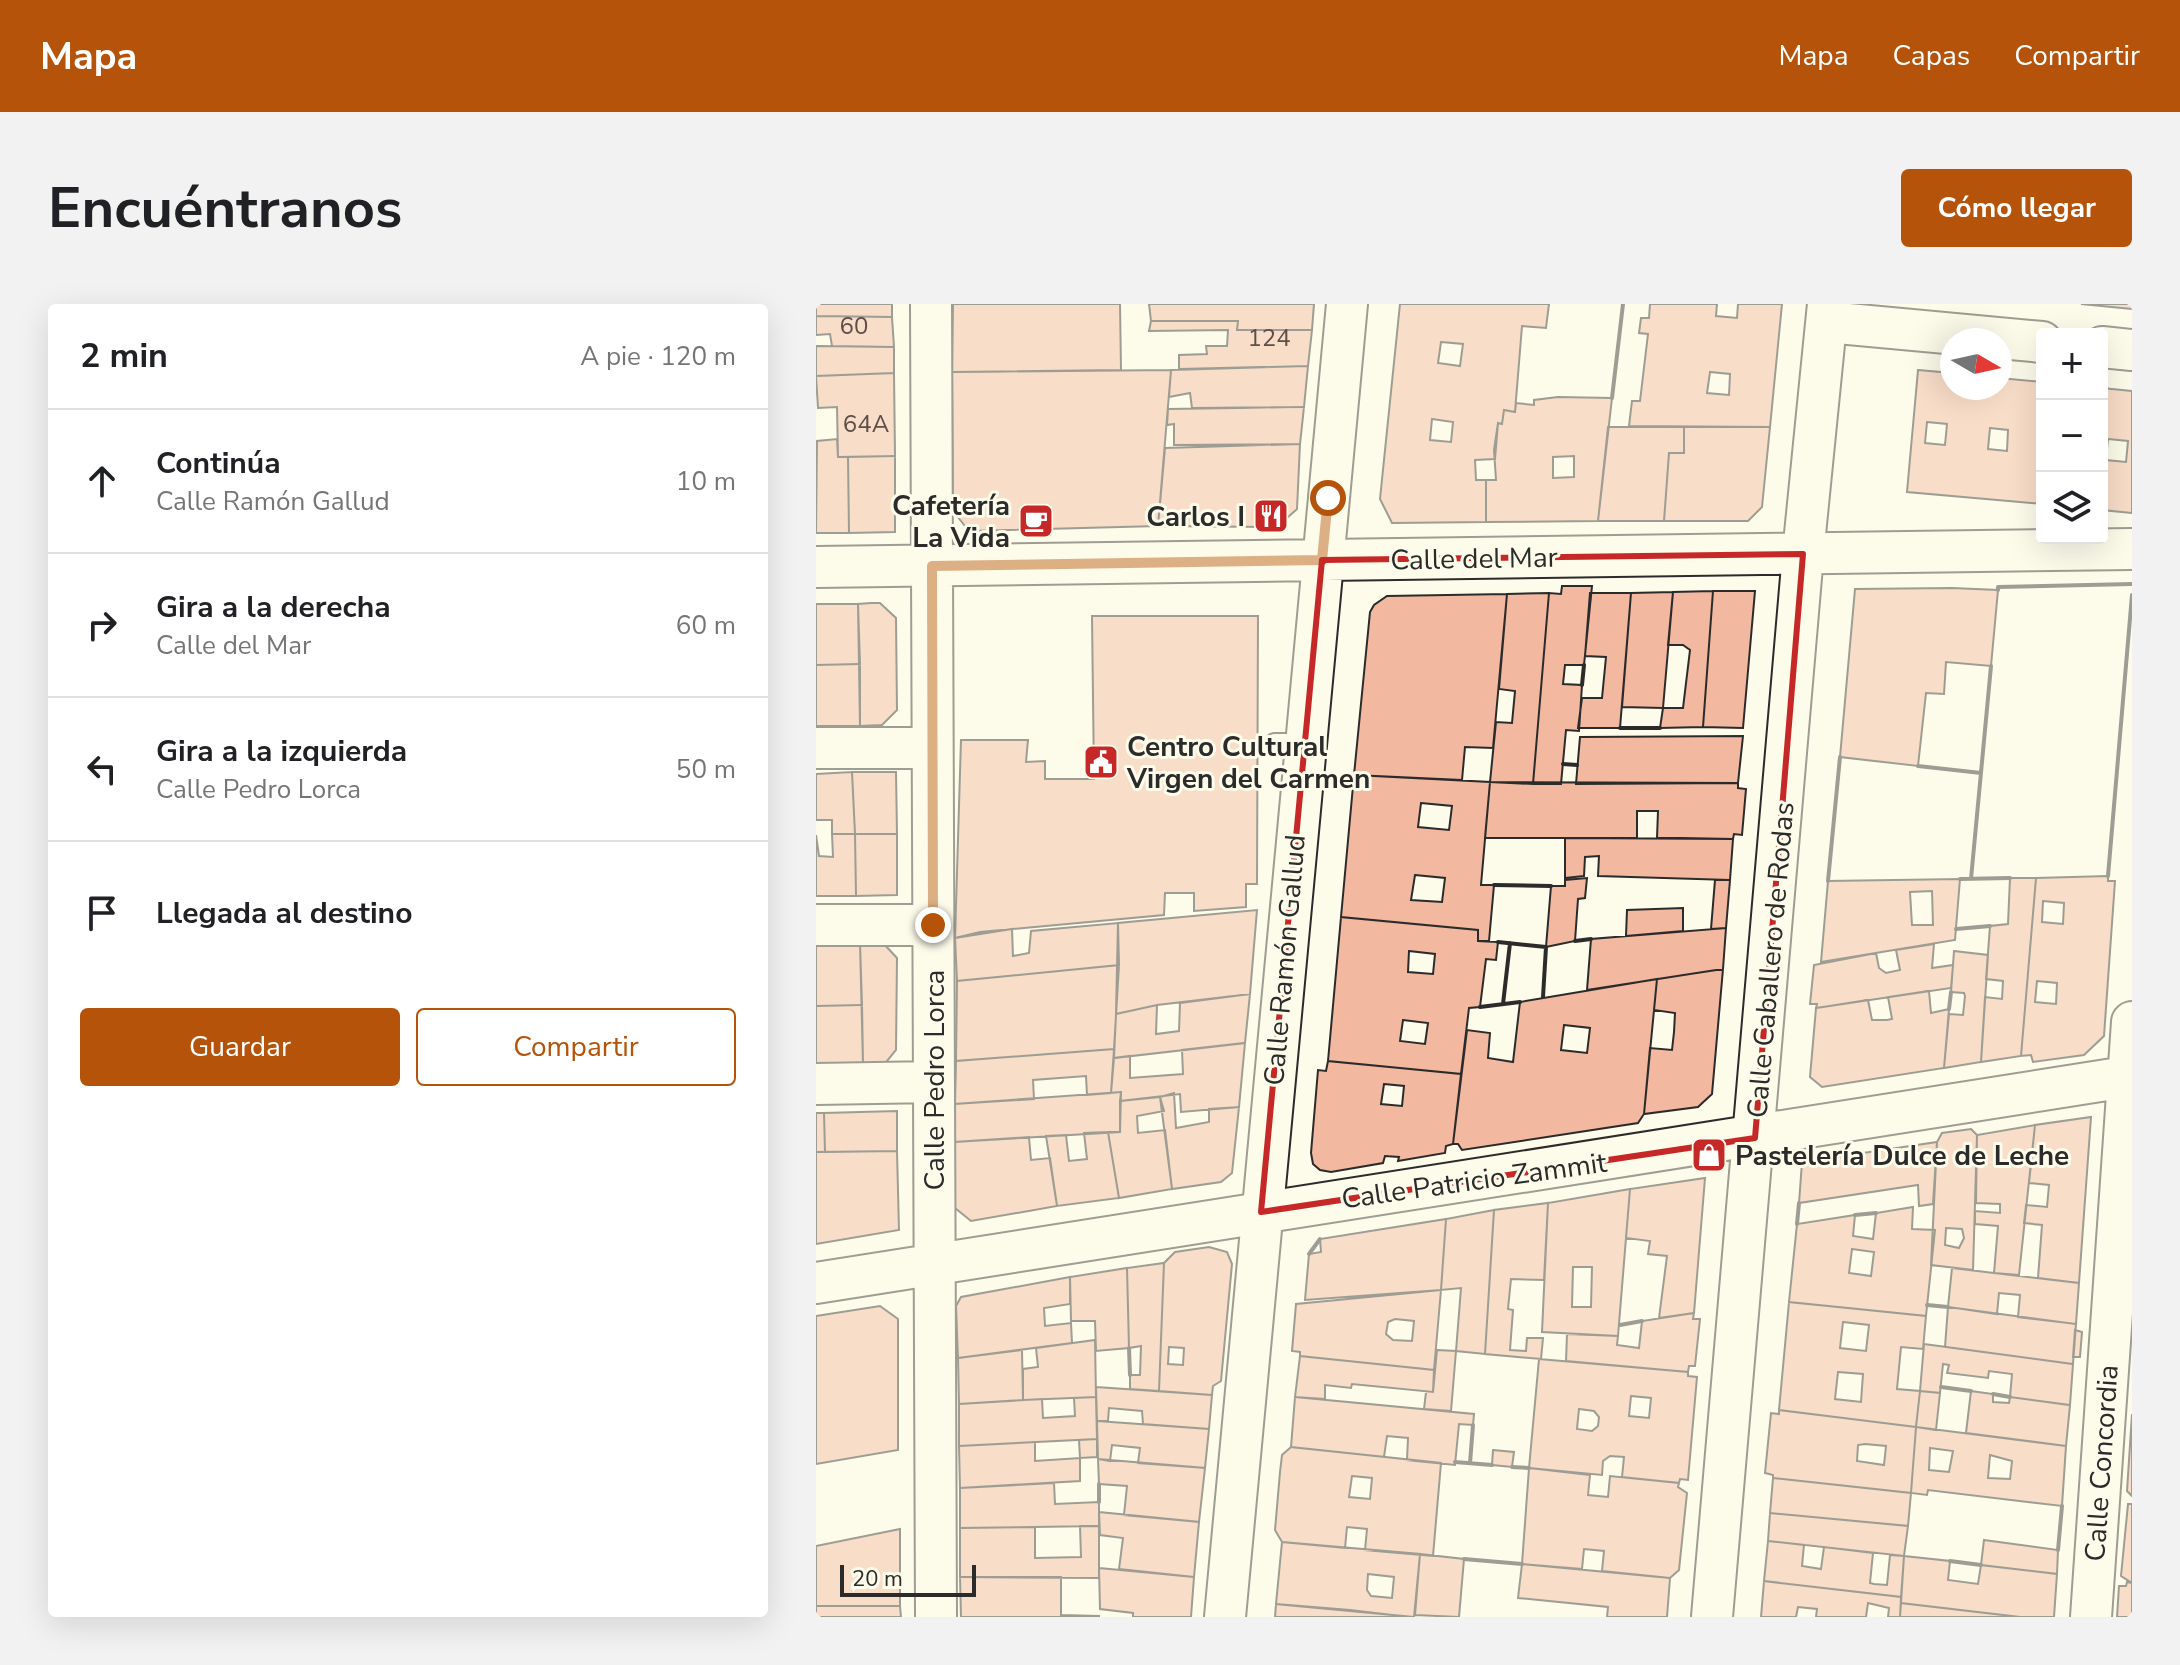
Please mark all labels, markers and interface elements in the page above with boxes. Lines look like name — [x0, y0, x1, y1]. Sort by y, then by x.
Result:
text: Mapa — [40, 31, 137, 82]
text: Mapa — [1779, 37, 1848, 75]
text: Capas — [1892, 37, 1970, 75]
text: Compartir — [2014, 37, 2140, 75]
button: Cómo llegar — [1901, 169, 2132, 247]
text: Encuéntranos — [48, 170, 402, 247]
house number: 60 — [840, 310, 868, 342]
house number: 124 — [1247, 322, 1291, 354]
north arrow — [1940, 328, 2012, 400]
map controls — [2036, 328, 2108, 544]
button: + — [2036, 328, 2108, 400]
text: 2 min — [80, 333, 168, 379]
text: A pie · 120 m — [580, 339, 736, 374]
button: − — [2036, 400, 2108, 472]
house number: 64A — [843, 408, 890, 440]
text: Continúa — [156, 443, 281, 484]
icon: ahead — [80, 459, 124, 503]
text: 10 m — [676, 464, 736, 499]
button: layers — [2036, 472, 2108, 544]
route start — [1310, 480, 1346, 516]
text: Calle Ramón Gallud — [156, 484, 390, 519]
place label: Cafetería La Vida — [892, 487, 1010, 557]
restaurant icon: Carlos I — [1252, 497, 1290, 535]
place label: Carlos I — [1146, 498, 1245, 536]
cafe icon: Cafetería La Vida — [1017, 502, 1055, 540]
street label: Calle del Mar — [1390, 539, 1558, 579]
text: Gira a la derecha — [156, 587, 391, 628]
icon: right — [80, 603, 124, 647]
text: 60 m — [676, 608, 736, 643]
text: Calle del Mar — [156, 628, 311, 663]
place label: Centro Cultural Virgen del Carmen — [1126, 728, 1370, 798]
text: Gira a la izquierda — [156, 731, 407, 772]
public building icon: Centro Cultural Virgen del Carmen — [1082, 743, 1120, 781]
icon: left — [80, 747, 124, 791]
text: 50 m — [676, 752, 736, 787]
text: Calle Pedro Lorca — [156, 772, 361, 807]
street label: Calle Caballero de Rodas — [1738, 800, 1804, 1120]
street label: Calle Ramón Gallud — [1255, 833, 1315, 1087]
icon: arrive — [80, 891, 124, 935]
text: Llegada al destino — [156, 893, 412, 934]
route end — [915, 907, 951, 943]
street label: Calle Pedro Lorca — [916, 970, 954, 1190]
button: Guardar — [80, 1008, 400, 1086]
button: Compartir — [416, 1008, 736, 1086]
shop icon: Pastelería Dulce de Leche — [1690, 1136, 1728, 1174]
place label: Pastelería Dulce de Leche — [1735, 1137, 2069, 1175]
street label: Calle Patricio Zammit — [1339, 1144, 1609, 1218]
street label: Calle Concordia — [2076, 1364, 2128, 1563]
scale bar — [840, 1561, 976, 1597]
text: 20 m — [852, 1564, 903, 1594]

